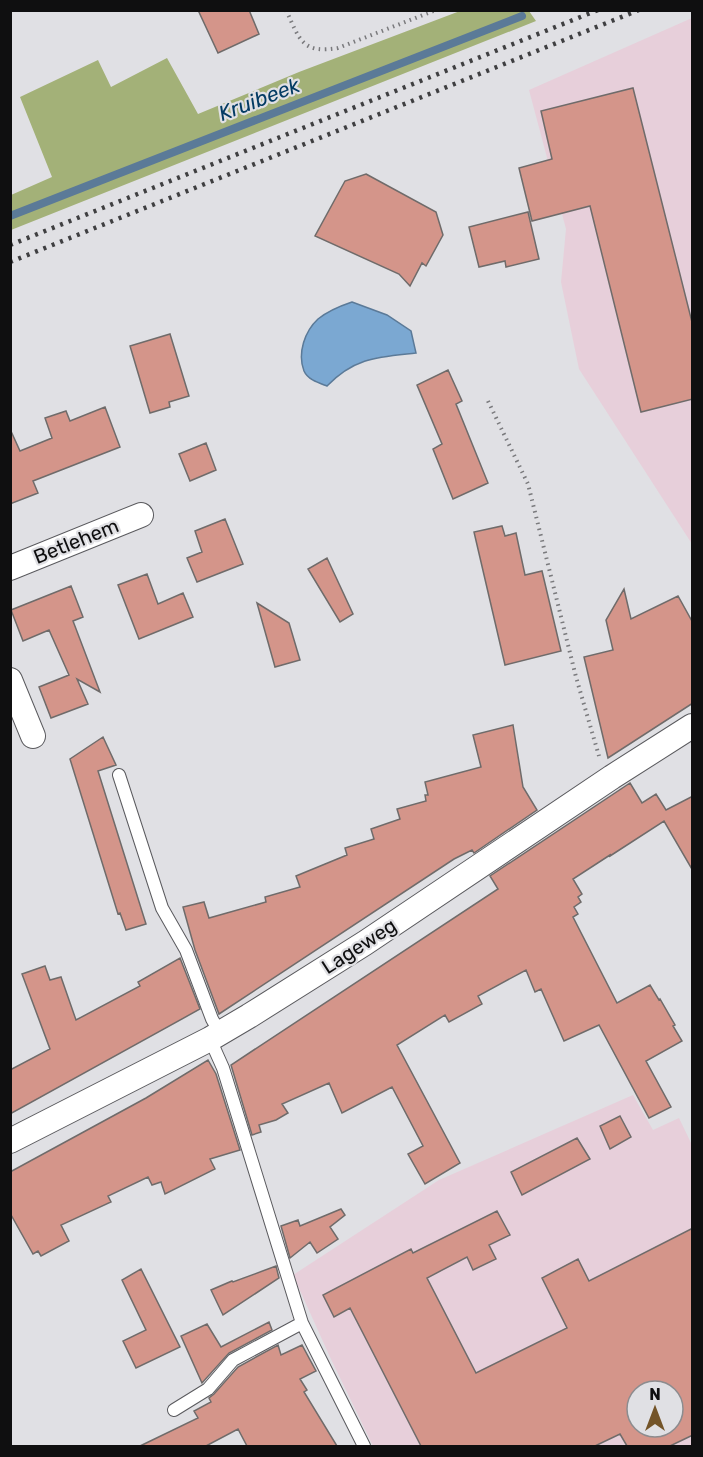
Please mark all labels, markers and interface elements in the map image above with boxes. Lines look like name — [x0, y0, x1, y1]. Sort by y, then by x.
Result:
water label: Kruibeek — [215, 72, 304, 126]
street label: Betlehem — [30, 513, 122, 569]
street label: Lageweg — [317, 913, 401, 979]
north arrow — [625, 1379, 685, 1439]
text: N — [649, 1385, 661, 1404]

